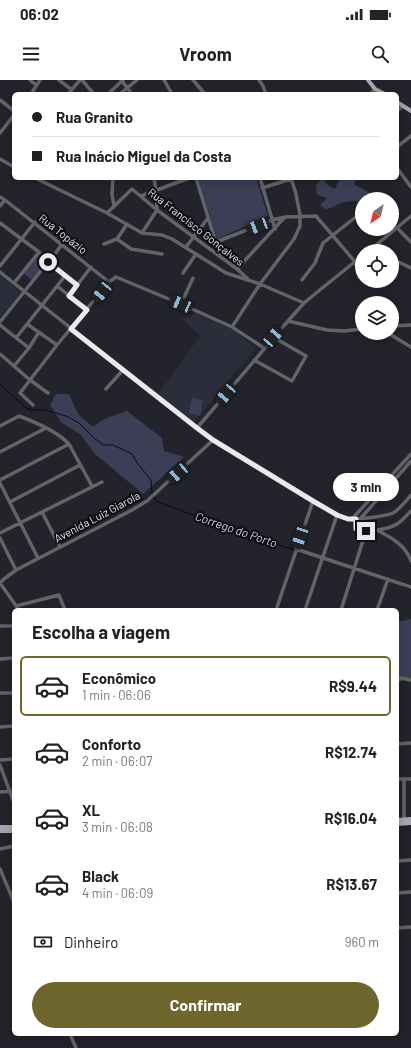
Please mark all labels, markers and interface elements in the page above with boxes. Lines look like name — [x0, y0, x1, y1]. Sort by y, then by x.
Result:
text: 06:02 — [20, 5, 59, 23]
icon: menu — [20, 43, 42, 65]
text: Vroom — [179, 43, 232, 65]
icon: search — [369, 43, 391, 65]
text: Rua Granito — [56, 108, 133, 126]
text: Rua Inácio Miguel da Costa — [56, 147, 232, 165]
street label: Rua Francisco Gonçalves — [146, 185, 247, 268]
north arrow — [355, 192, 399, 236]
map controls — [355, 192, 399, 340]
street label: Rua Topázio — [37, 211, 90, 256]
car — [245, 216, 271, 236]
button: locate — [355, 244, 399, 288]
route start — [39, 253, 57, 271]
car — [90, 279, 114, 305]
car — [168, 294, 194, 314]
button: layers — [355, 296, 399, 340]
car — [261, 324, 285, 350]
car — [214, 381, 238, 407]
car — [165, 461, 191, 485]
callout: 3 min — [333, 473, 399, 501]
text: 3 min — [351, 479, 381, 495]
street label: Avenida Luiz Giarola — [52, 488, 142, 545]
water label: Corrego do Porto — [193, 508, 279, 550]
route end — [357, 522, 375, 540]
car — [290, 524, 310, 550]
text: Escolha a viagem — [32, 621, 170, 643]
icon: car — [34, 668, 70, 704]
text: Econômico — [82, 669, 156, 687]
text: R$9.44 — [329, 677, 377, 695]
text: 1 min · 06:06 — [82, 687, 151, 703]
icon: car — [34, 734, 70, 770]
text: Conforto — [82, 735, 141, 753]
text: R$12.74 — [325, 743, 377, 761]
text: 2 min · 06:07 — [82, 753, 153, 769]
icon: car — [34, 800, 70, 836]
text: XL — [82, 801, 100, 819]
text: R$16.04 — [325, 809, 377, 827]
text: 3 min · 06:08 — [82, 819, 153, 835]
icon: car — [34, 866, 70, 902]
text: Black — [82, 867, 119, 885]
text: R$13.67 — [326, 875, 377, 893]
text: 4 min · 06:09 — [82, 885, 153, 901]
icon: cash — [32, 931, 54, 953]
text: Dinheiro — [64, 933, 119, 951]
text: 960 m — [345, 934, 379, 950]
button: Confirmar — [32, 982, 379, 1028]

